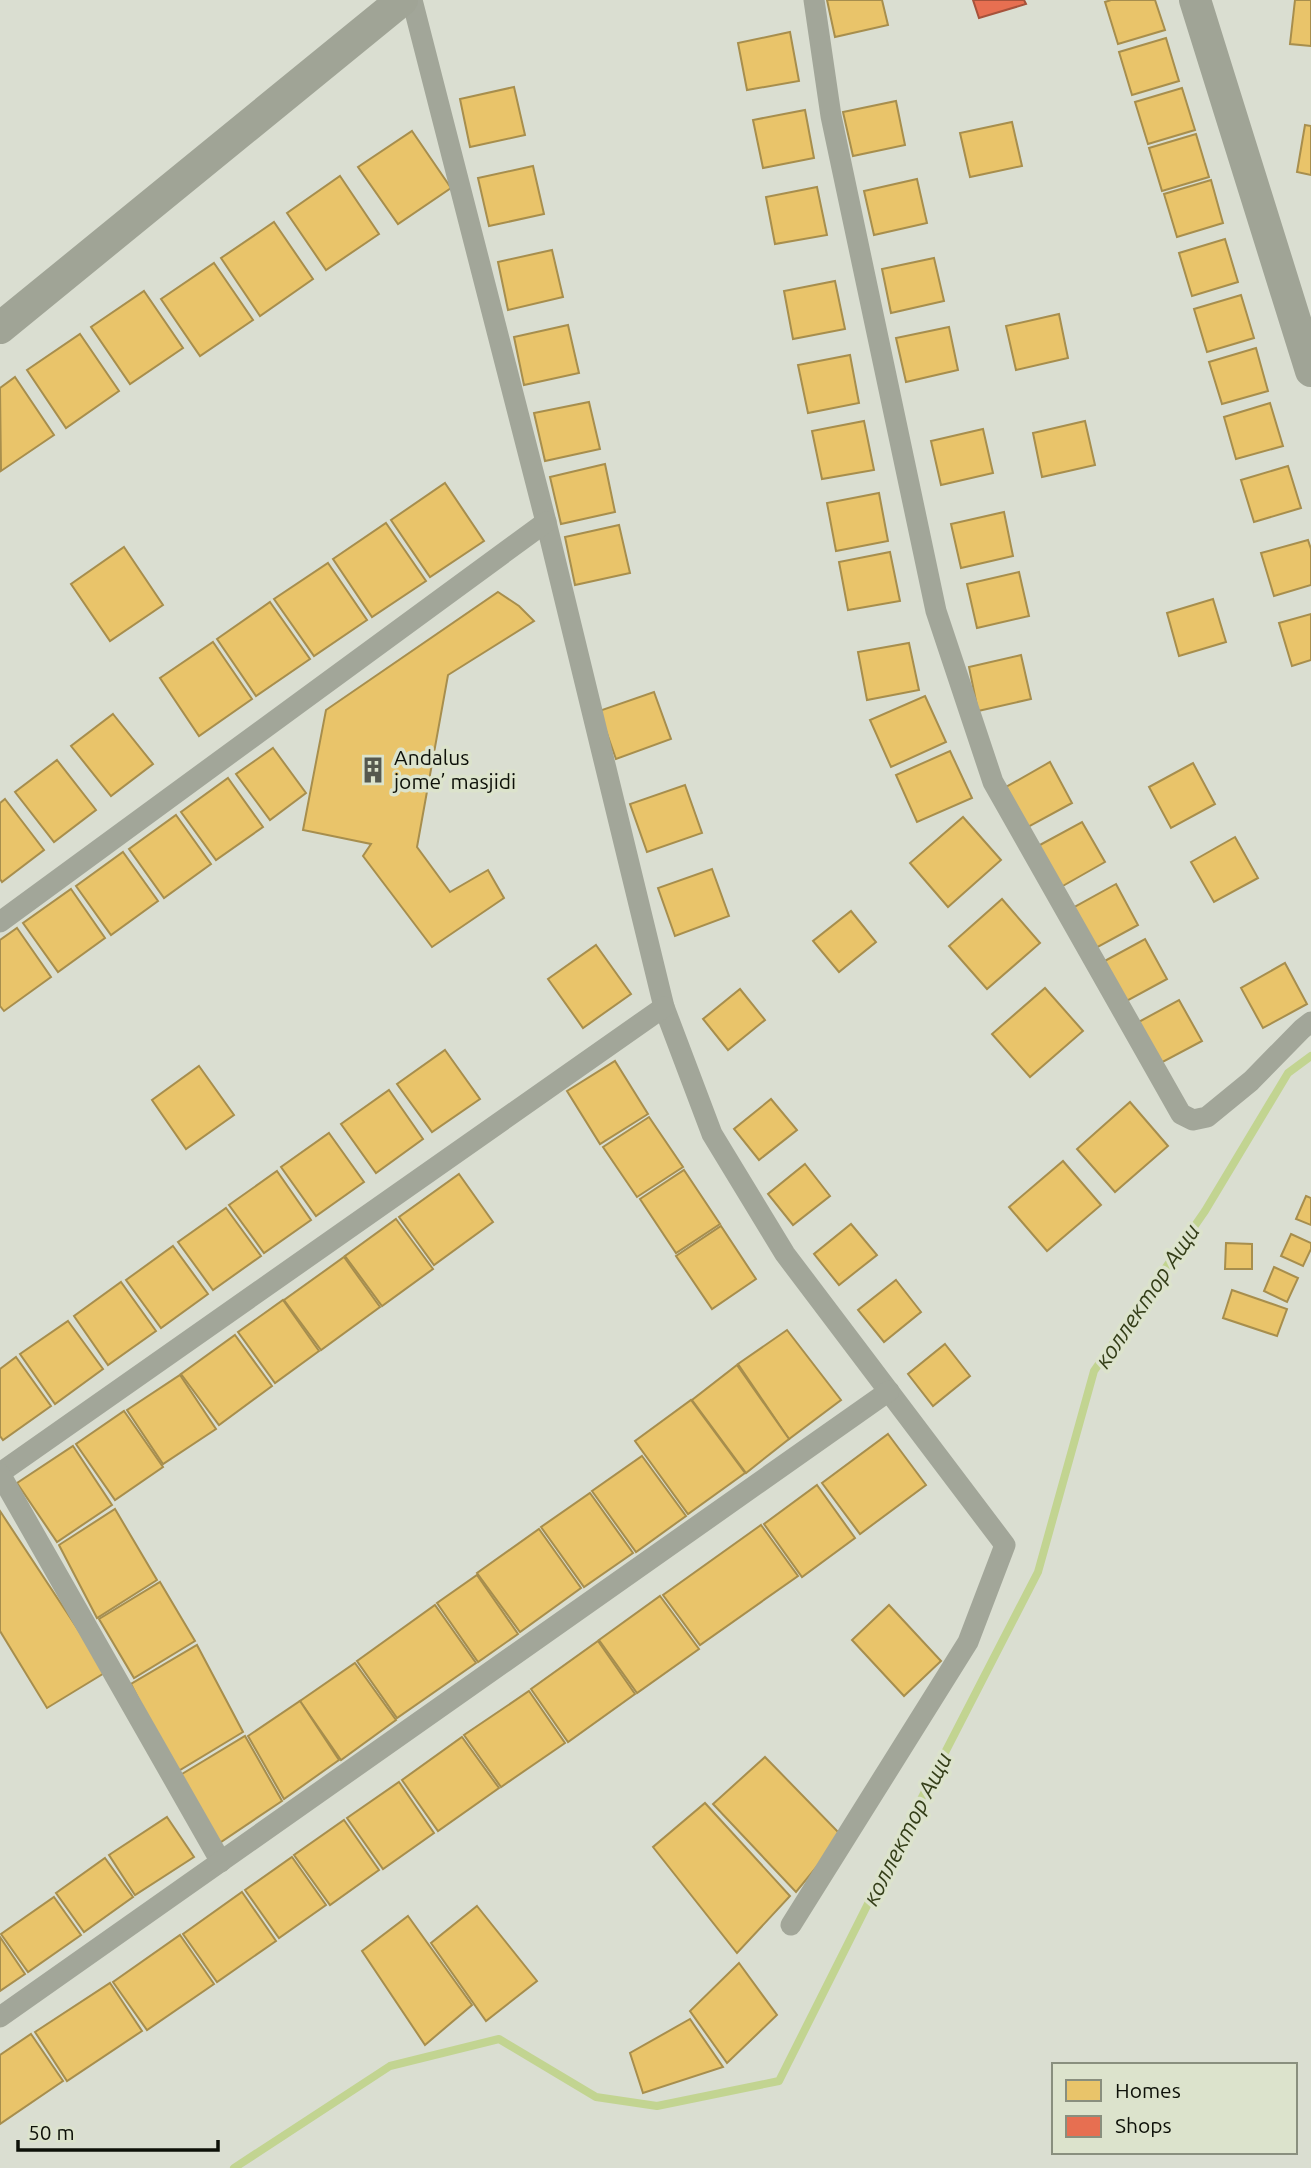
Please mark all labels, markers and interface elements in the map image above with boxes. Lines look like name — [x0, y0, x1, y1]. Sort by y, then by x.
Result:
place label: Andalus jome’ masjidi — [392, 745, 516, 793]
building icon: Andalus jome’ masjidi — [358, 755, 388, 785]
water label: коллектор Ащи — [1089, 1219, 1204, 1372]
water label: коллектор Ащи — [857, 1748, 956, 1909]
legend — [1052, 2063, 1297, 2154]
text: Homes — [1115, 2078, 1181, 2102]
scale bar — [18, 2108, 217, 2152]
text: Shops — [1115, 2113, 1172, 2137]
text: 50 m — [28, 2120, 75, 2144]

